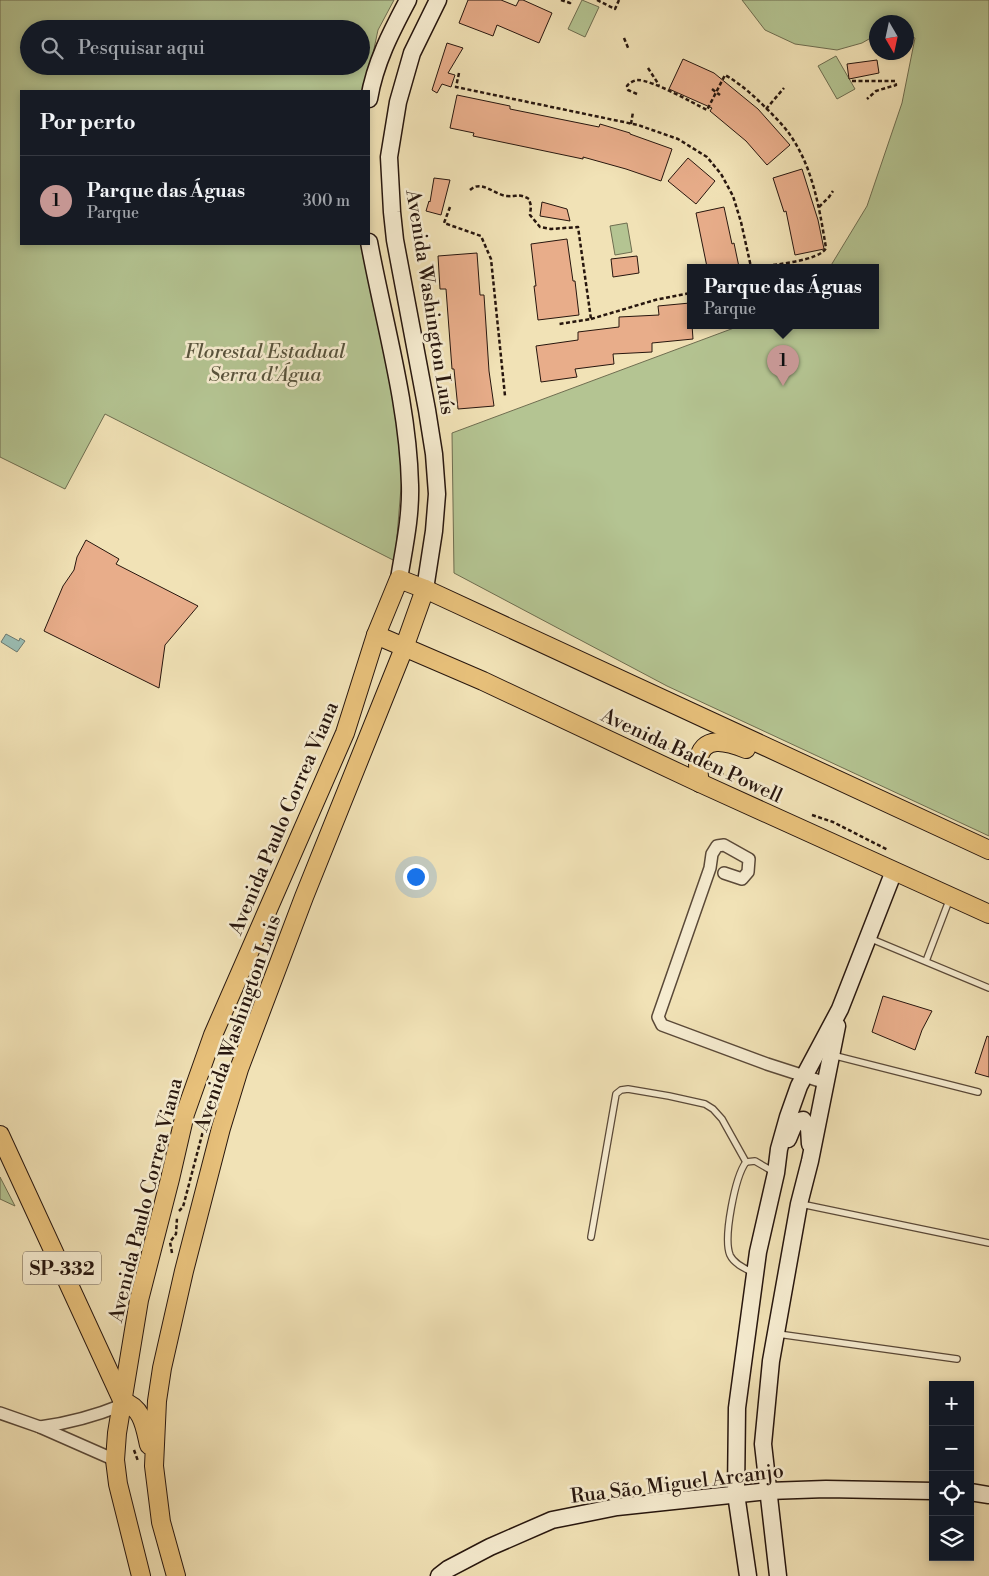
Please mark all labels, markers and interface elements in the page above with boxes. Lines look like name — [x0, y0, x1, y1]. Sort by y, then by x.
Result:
north arrow — [869, 15, 914, 60]
search box — [20, 20, 370, 75]
icon: search — [38, 34, 66, 62]
text: Pesquisar aqui — [78, 36, 205, 60]
text: Por perto — [40, 110, 136, 136]
text: Parque das Águas — [87, 179, 245, 203]
street label: Avenida Washington Luís — [399, 187, 460, 416]
text: 1 — [52, 191, 60, 211]
text: 300 m — [303, 191, 350, 211]
text: Parque — [87, 203, 139, 223]
popup — [687, 264, 879, 329]
text: Parque das Águas — [704, 275, 862, 299]
text: Parque — [704, 299, 756, 319]
park label: Florestal Estadual Serra d'Água — [185, 340, 346, 388]
pin: 1 — [767, 345, 799, 386]
street label: Avenida Paulo Correa Viana — [223, 697, 345, 940]
street label: Avenida Baden Powell — [596, 703, 786, 809]
your location — [403, 864, 429, 890]
street label: Avenida Washington Luis — [189, 912, 287, 1136]
street label: Avenida Paulo Correa Viana — [104, 1075, 189, 1326]
road number: SP-332 — [23, 1252, 101, 1284]
map controls — [929, 1381, 974, 1561]
button: + — [929, 1381, 974, 1426]
button: − — [929, 1426, 974, 1471]
street label: Rua São Miguel Arcanjo — [569, 1459, 785, 1510]
button: locate — [929, 1471, 974, 1516]
button: layers — [929, 1516, 974, 1561]

